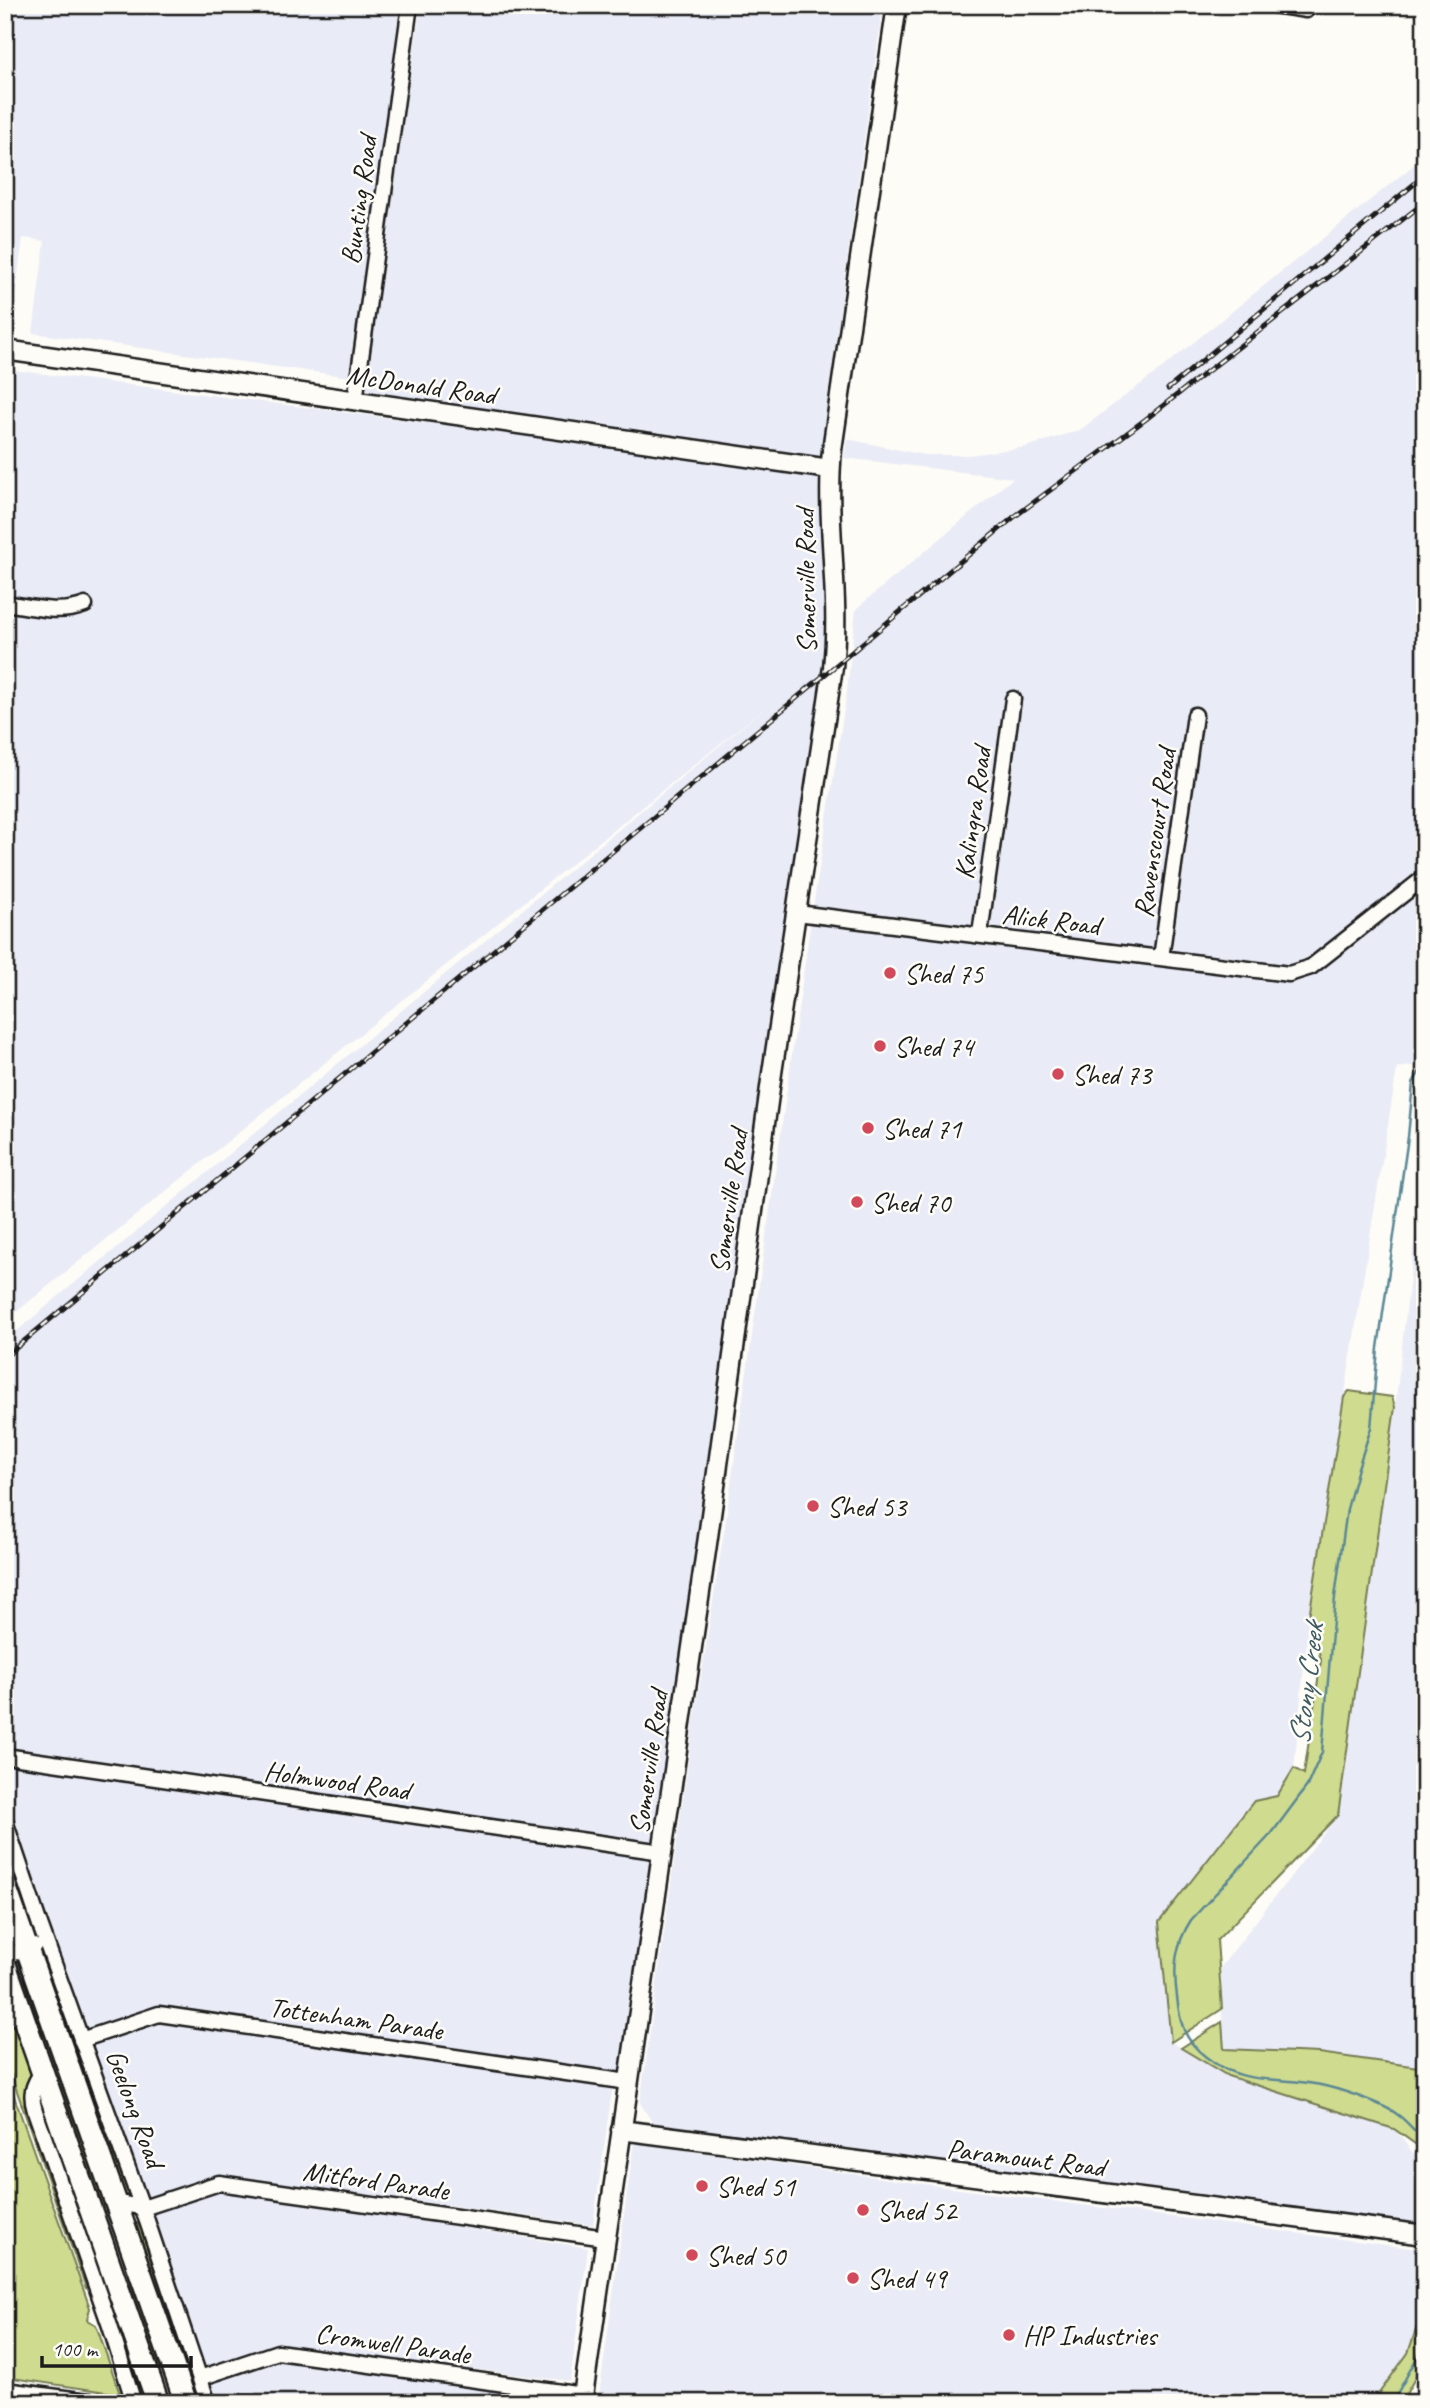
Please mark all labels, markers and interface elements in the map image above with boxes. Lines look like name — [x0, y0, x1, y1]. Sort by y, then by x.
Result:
street label: Bunting Road — [332, 130, 385, 266]
street label: McDonald Road — [344, 357, 502, 413]
street label: Somerville Road — [787, 504, 824, 654]
street label: Kalingra Road — [946, 741, 1000, 881]
street label: Ravenscourt Road — [1125, 742, 1184, 920]
street label: Alick Road — [1000, 896, 1106, 943]
place label: Shed 75 — [904, 956, 985, 991]
marker: Shed 75 — [882, 965, 898, 981]
place label: Shed 74 — [894, 1029, 976, 1064]
marker: Shed 74 — [872, 1038, 888, 1054]
place label: Shed 73 — [1072, 1057, 1154, 1092]
marker: Shed 73 — [1050, 1066, 1066, 1082]
place label: Shed 71 — [882, 1111, 963, 1146]
marker: Shed 71 — [860, 1120, 876, 1136]
street label: Somerville Road — [701, 1123, 756, 1275]
place label: Shed 70 — [871, 1185, 953, 1220]
marker: Shed 70 — [849, 1194, 865, 1210]
place label: Shed 53 — [827, 1489, 909, 1524]
marker: Shed 53 — [805, 1498, 821, 1514]
water label: Stony Creek — [1280, 1616, 1333, 1747]
street label: Somerville Road — [621, 1684, 676, 1836]
street label: Holmwood Road — [262, 1753, 416, 1809]
street label: Tottenham Parade — [267, 1989, 447, 2048]
street label: Geelong Road — [98, 2045, 174, 2176]
street label: Paramount Road — [945, 2130, 1111, 2185]
street label: Mitford Parade — [301, 2153, 453, 2208]
place label: Shed 51 — [716, 2169, 797, 2204]
marker: Shed 51 — [694, 2178, 710, 2194]
place label: Shed 52 — [877, 2193, 959, 2228]
marker: Shed 52 — [855, 2202, 871, 2218]
place label: Shed 50 — [706, 2238, 788, 2273]
marker: Shed 50 — [684, 2247, 700, 2263]
place label: Shed 49 — [867, 2261, 949, 2296]
marker: Shed 49 — [845, 2270, 861, 2286]
street label: Cromwell Parade — [313, 2315, 474, 2372]
place label: HP Industries — [1023, 2318, 1159, 2353]
scale bar — [42, 2324, 191, 2368]
marker: HP Industries — [1001, 2327, 1017, 2343]
text: 100 m — [52, 2336, 99, 2362]

